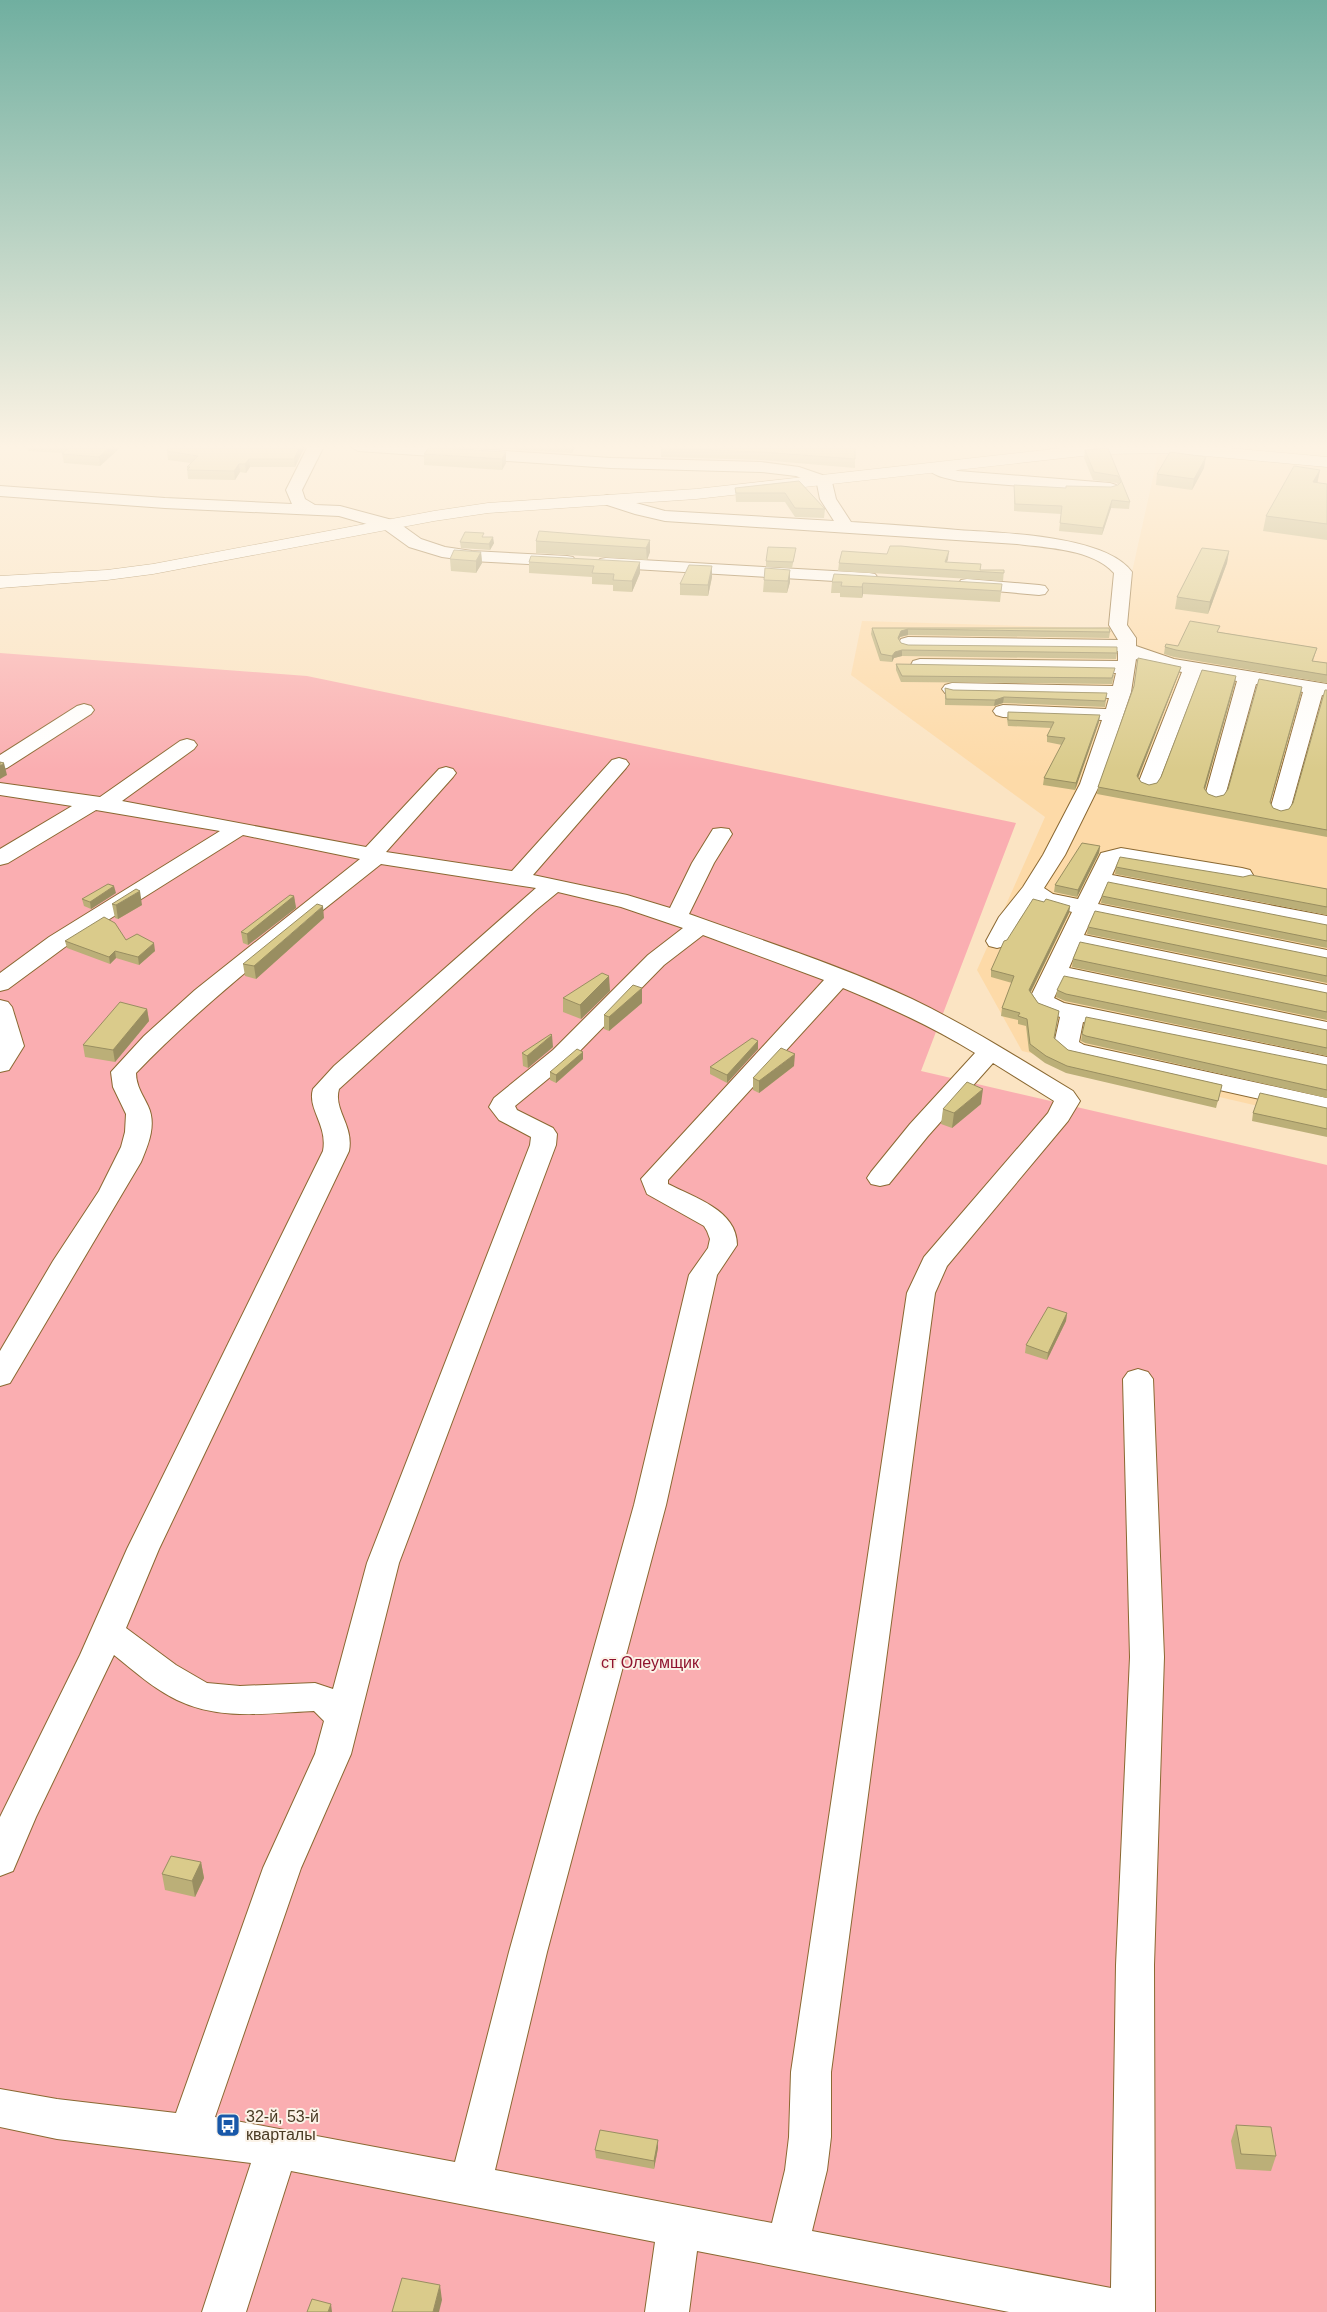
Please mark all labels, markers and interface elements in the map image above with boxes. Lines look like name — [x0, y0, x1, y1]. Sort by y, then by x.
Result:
park label: ст Олеумщик — [601, 1654, 700, 1671]
place label: 32-й, 53-й кварталы — [246, 2108, 319, 2143]
bus stop icon: 32-й, 53-й кварталы — [215, 2112, 241, 2138]

